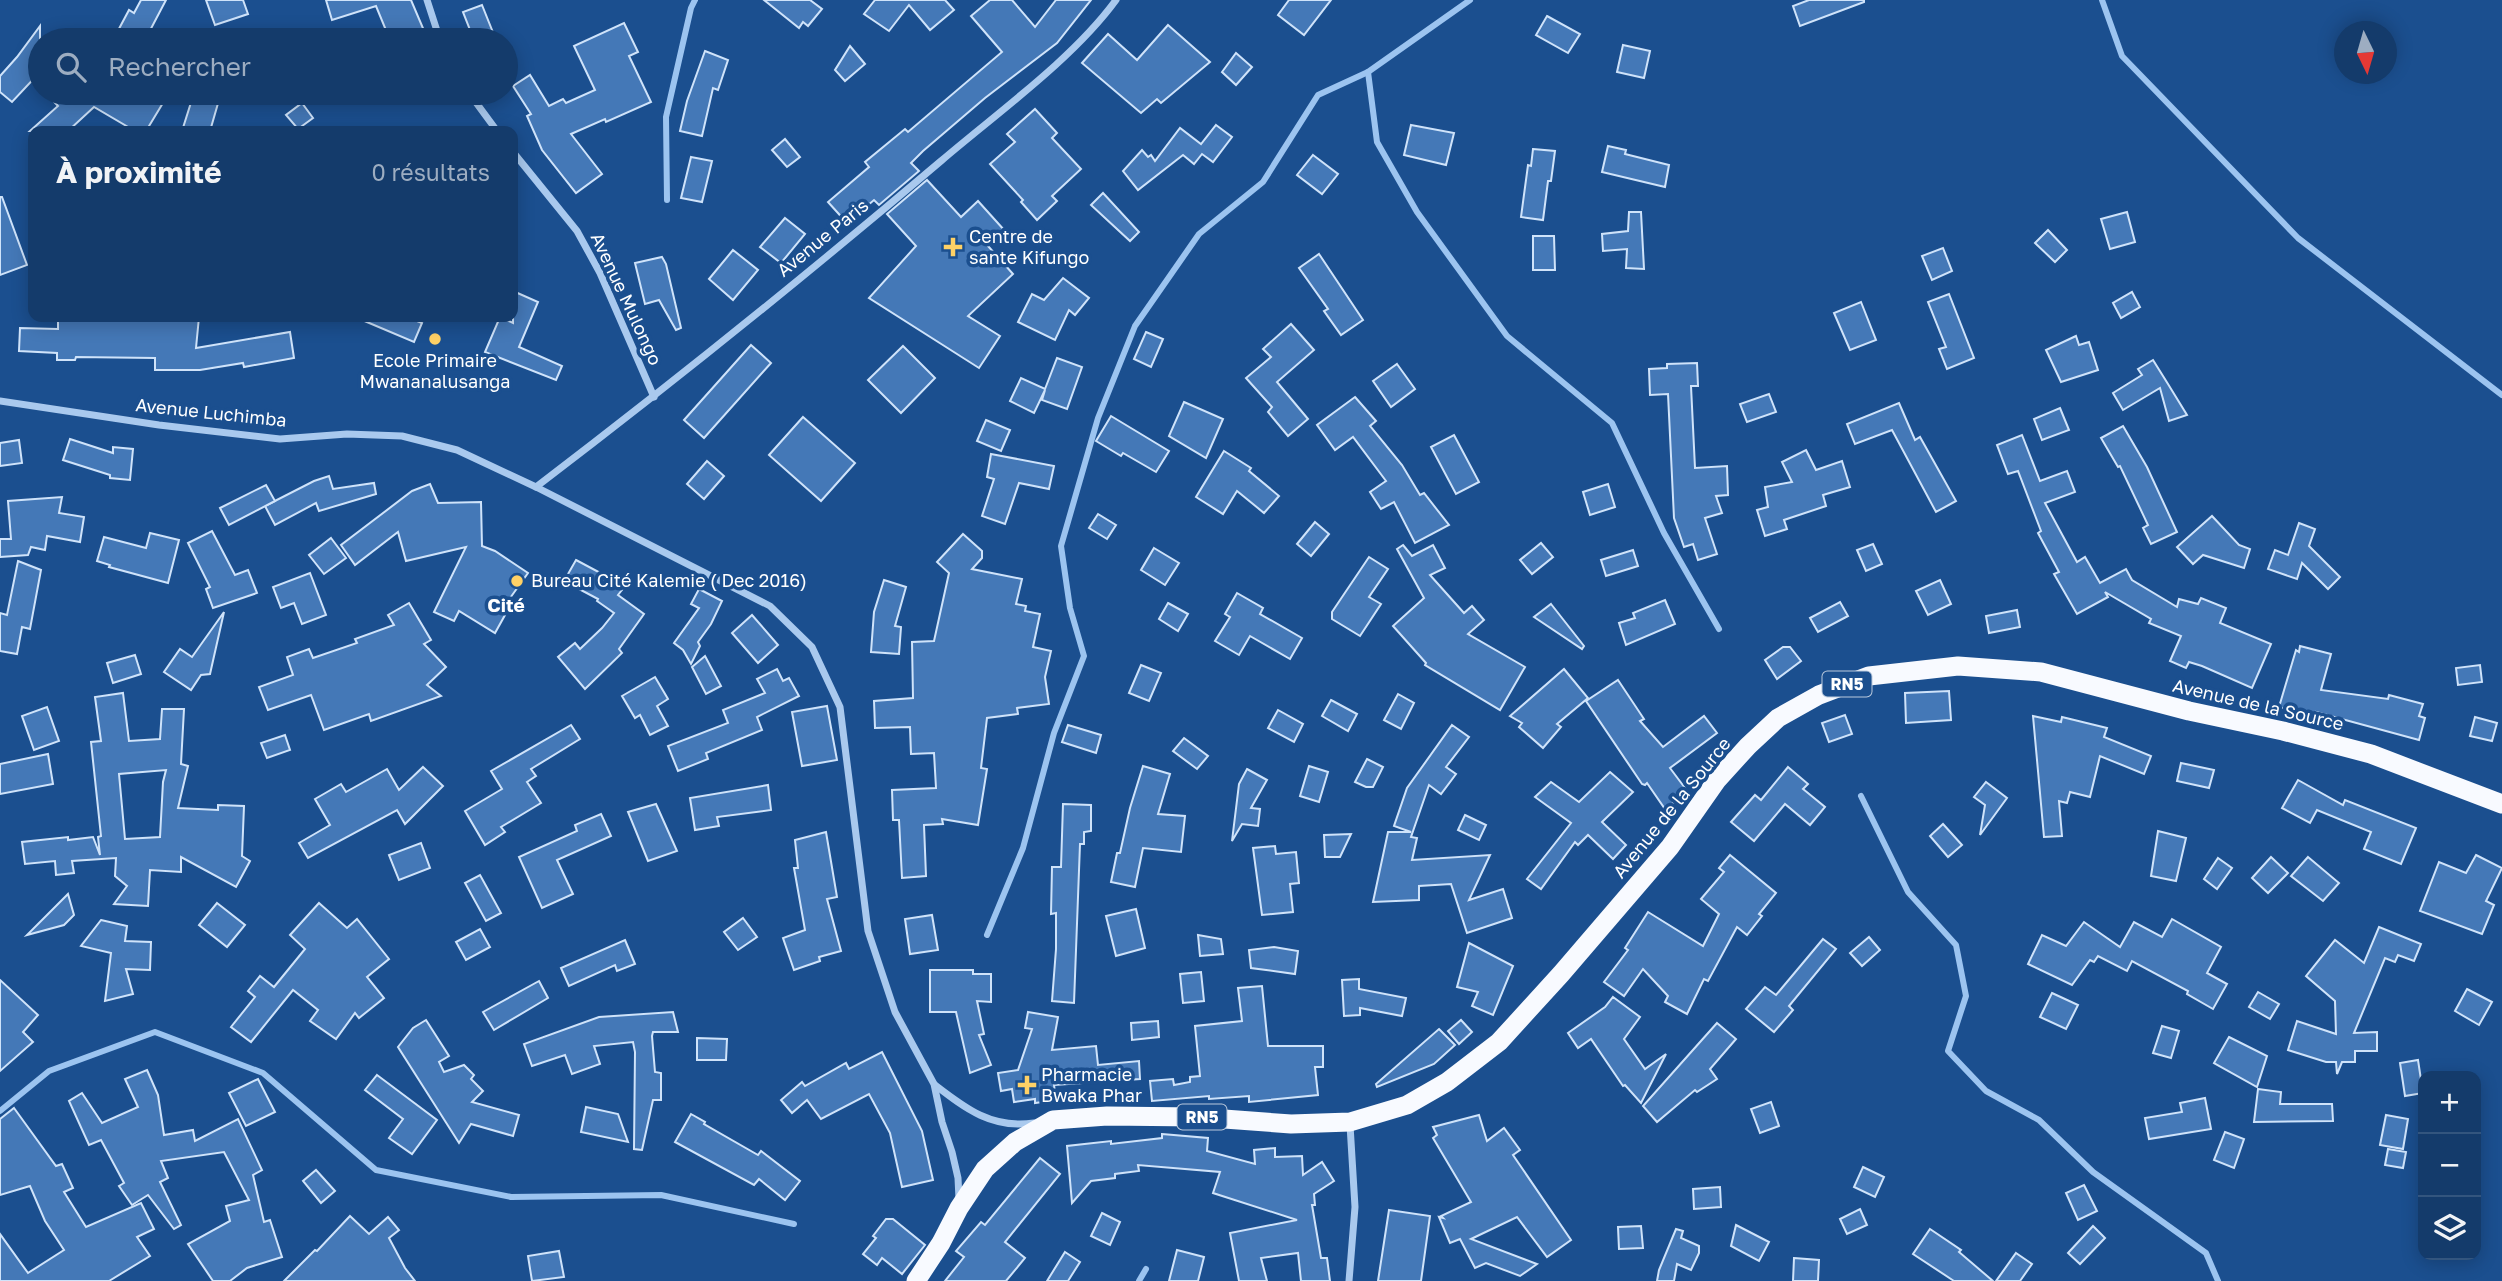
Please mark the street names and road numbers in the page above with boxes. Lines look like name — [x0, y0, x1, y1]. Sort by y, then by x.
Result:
street label: Avenue Paris — [772, 194, 873, 281]
street label: Avenue Mulongo — [587, 229, 667, 368]
street label: Avenue Luchimba — [135, 393, 288, 431]
road number: RN5 — [1822, 671, 1871, 696]
street label: Avenue de la Source — [2171, 674, 2346, 734]
street label: Avenue de la Source — [1608, 733, 1735, 882]
road number: RN5 — [1178, 1105, 1226, 1130]

